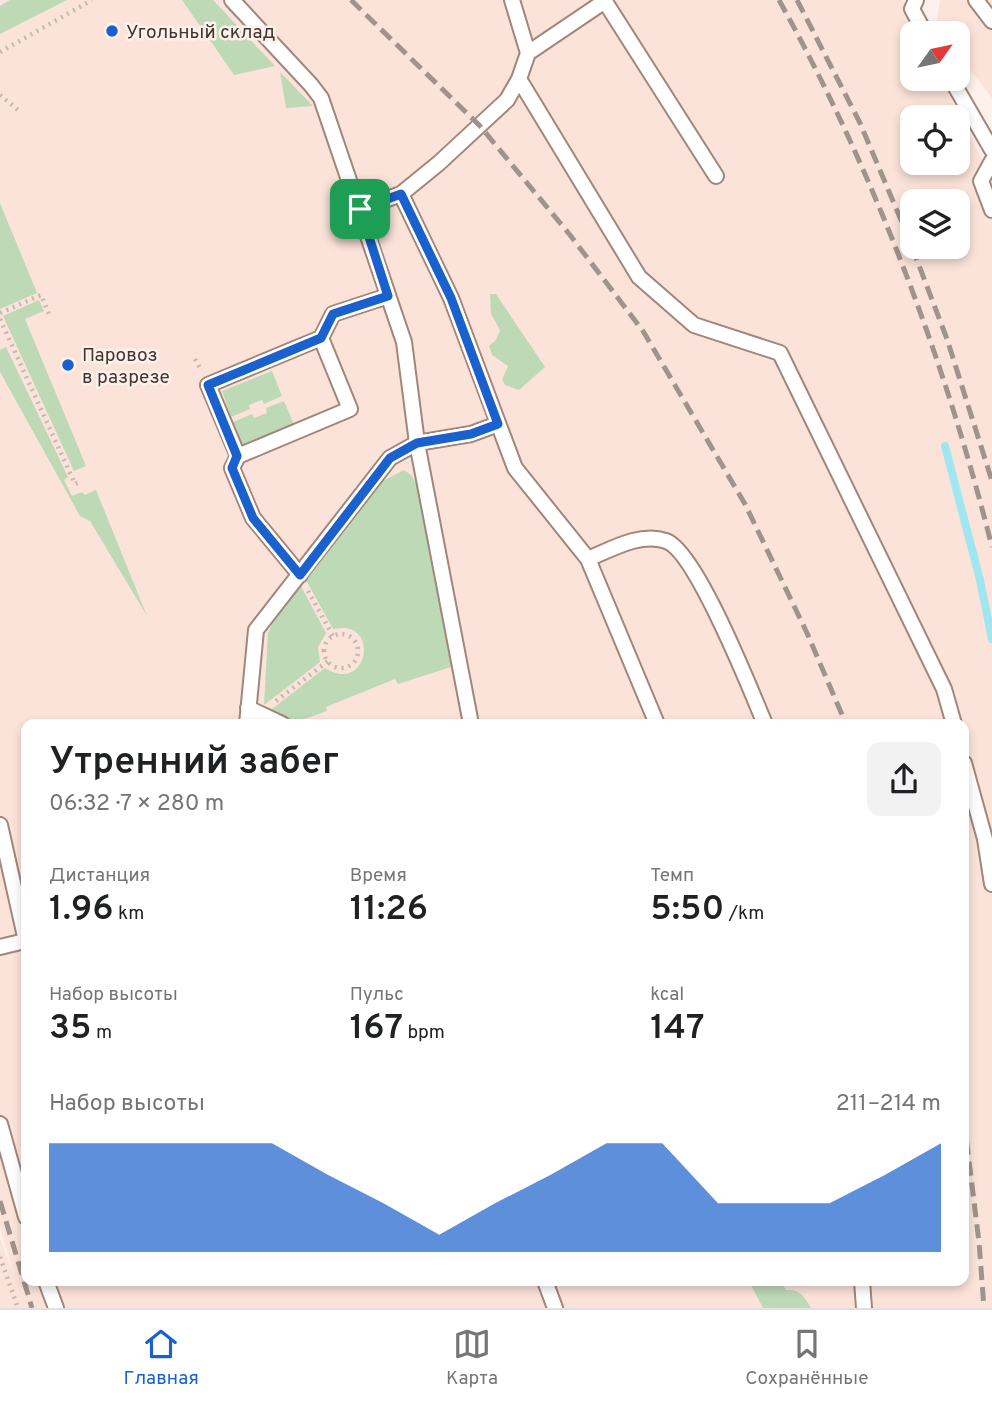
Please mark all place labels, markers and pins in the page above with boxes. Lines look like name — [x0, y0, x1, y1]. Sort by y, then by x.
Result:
place label: Угольный склад — [126, 21, 275, 45]
marker: Угольный склад — [104, 23, 120, 39]
pin — [330, 179, 390, 239]
place label: Паровоз в разрезе — [82, 344, 170, 390]
marker: Паровоз в разрезе — [60, 357, 76, 373]

